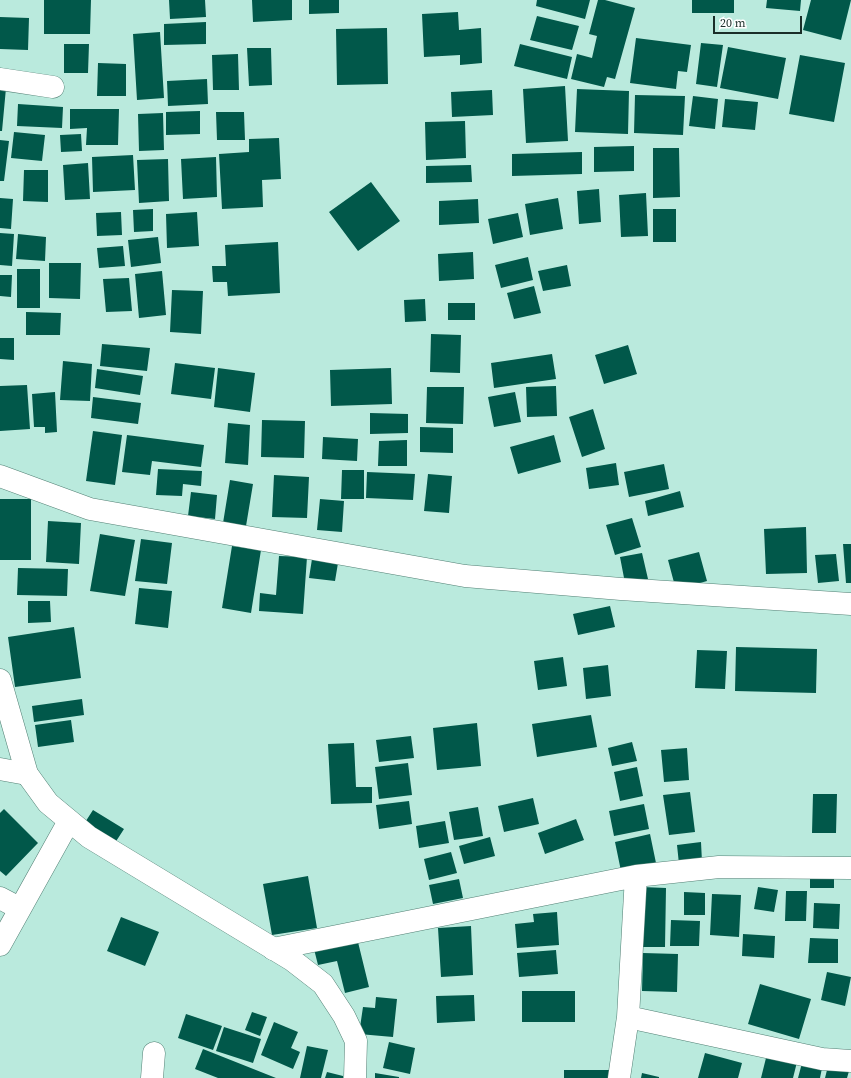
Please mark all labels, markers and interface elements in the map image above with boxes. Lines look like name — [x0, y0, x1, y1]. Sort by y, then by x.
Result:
scale bar — [715, 8, 804, 34]
text: 20 m — [720, 15, 746, 31]

